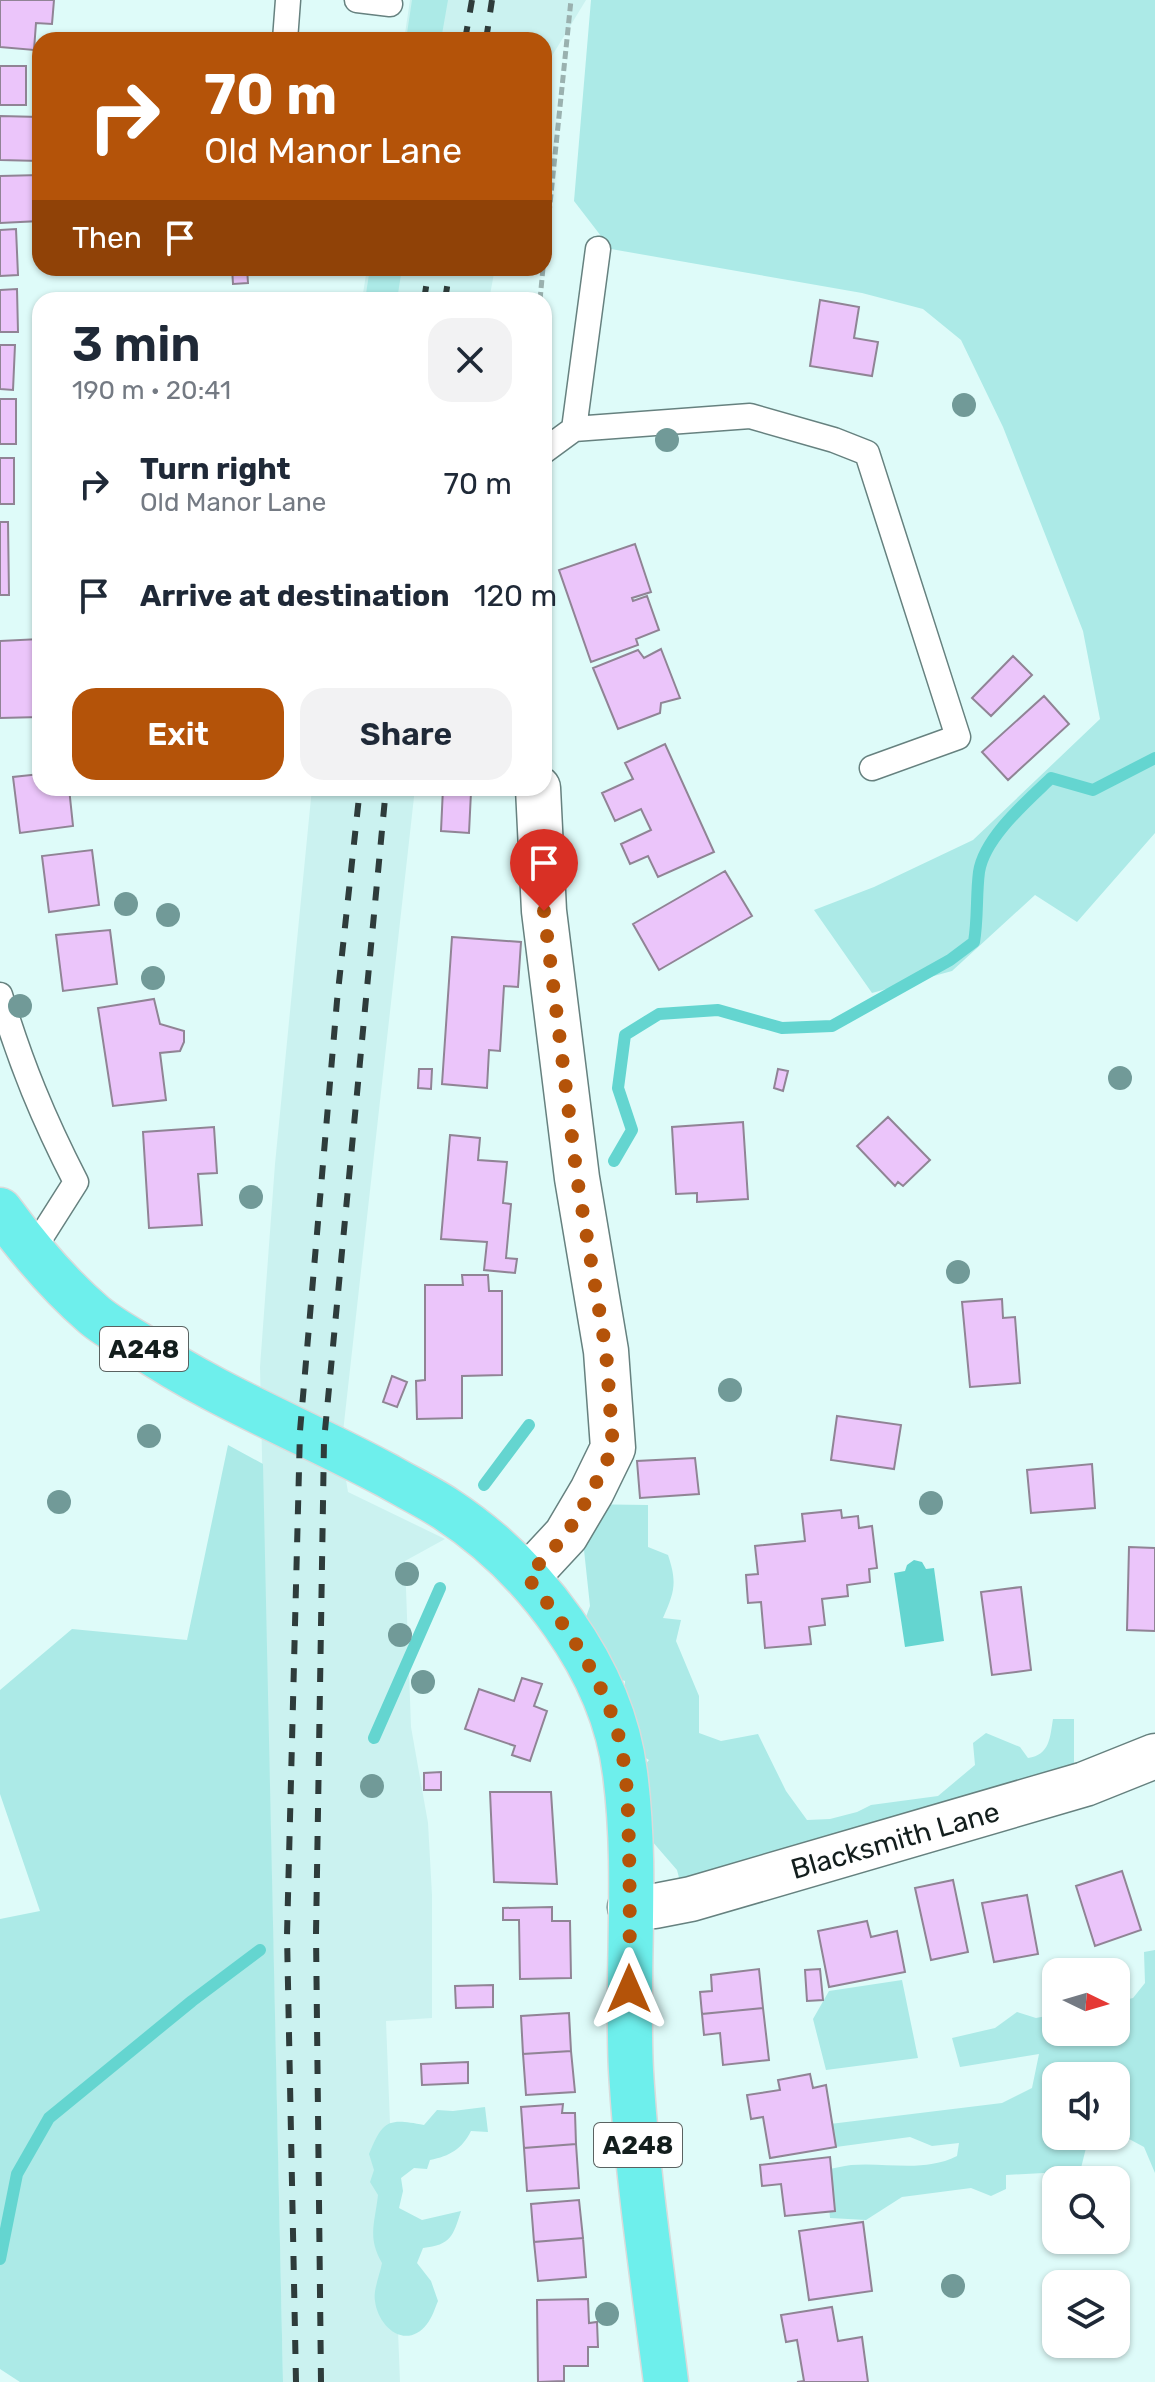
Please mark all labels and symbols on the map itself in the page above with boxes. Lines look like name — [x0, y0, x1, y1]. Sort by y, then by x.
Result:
pin — [510, 829, 578, 911]
road number: A248 — [100, 1327, 188, 1371]
street label: Blacksmith Lane — [787, 1795, 1003, 1886]
position arrow — [587, 1947, 671, 2031]
north arrow — [1042, 1958, 1130, 2046]
road number: A248 — [594, 2123, 682, 2167]

